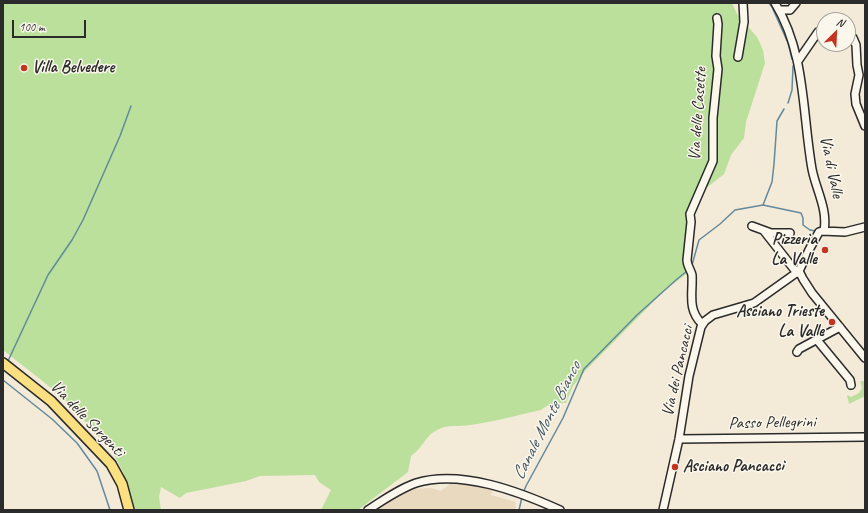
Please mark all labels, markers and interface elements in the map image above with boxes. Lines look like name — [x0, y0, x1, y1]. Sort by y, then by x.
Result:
scale bar — [14, 12, 88, 38]
north arrow — [816, 12, 856, 52]
text: N — [835, 14, 846, 30]
text: 100 m — [19, 19, 45, 35]
place label: Villa Belvedere — [32, 58, 114, 78]
marker: Villa Belvedere — [19, 63, 29, 73]
street label: Via delle Casette — [685, 67, 711, 161]
street label: Via di Valle — [815, 134, 847, 200]
place label: Pizzeria La Valle — [771, 230, 817, 270]
marker: Pizzeria La Valle — [820, 245, 830, 255]
place label: Asciano Trieste La Valle — [736, 302, 824, 342]
marker: Asciano Trieste La Valle — [827, 317, 837, 327]
street label: Via dei Pancacci — [658, 324, 698, 418]
water label: Canale Monte Bianco — [508, 358, 586, 484]
street label: Via delle Sorgenti — [46, 377, 128, 461]
street label: Passo Pellegrini — [728, 412, 816, 434]
place label: Asciano Pancacci — [683, 457, 784, 477]
marker: Asciano Pancacci — [670, 462, 680, 472]

